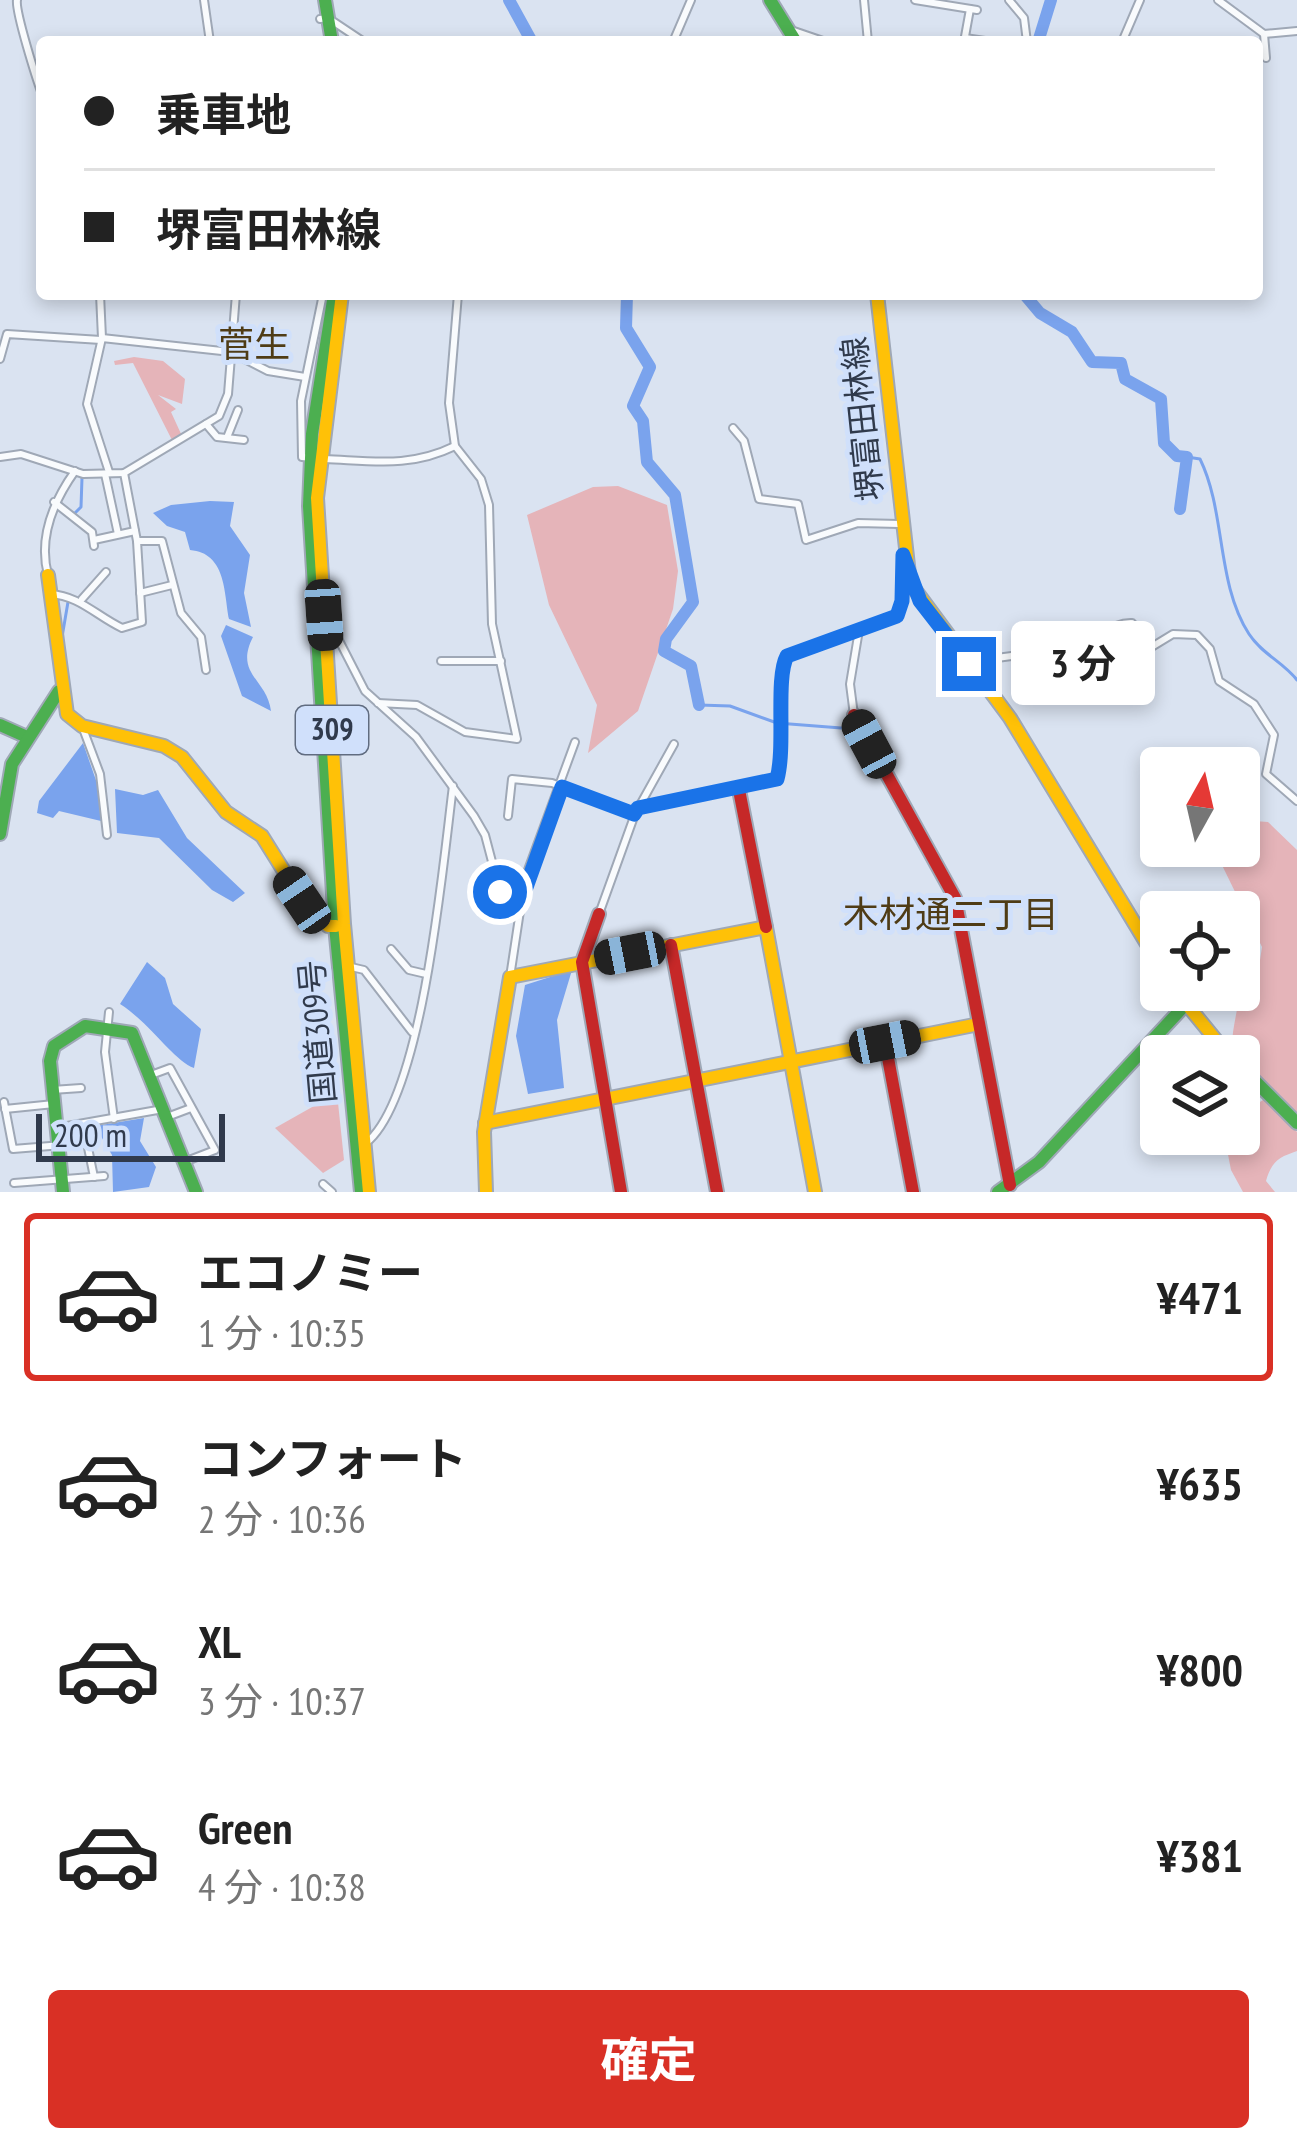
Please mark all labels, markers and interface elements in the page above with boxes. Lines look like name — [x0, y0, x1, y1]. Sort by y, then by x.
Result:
text: 乗車地 — [156, 85, 291, 143]
text: 堺富田林線 — [156, 200, 381, 258]
district label: 菅生 — [218, 320, 290, 367]
street label: 堺富田林線 — [831, 335, 892, 503]
car — [304, 578, 344, 652]
callout: 3 分 — [1011, 622, 1155, 706]
route end — [942, 637, 996, 691]
text: 3 分 — [1050, 637, 1116, 688]
car — [836, 704, 902, 784]
road number: 309 — [296, 706, 368, 754]
north arrow — [1140, 747, 1260, 867]
map controls — [1140, 747, 1260, 1155]
car — [267, 860, 337, 940]
route start — [473, 865, 527, 919]
district label: 木材通二丁目 — [843, 890, 1059, 937]
button: locate — [1140, 891, 1260, 1011]
car — [591, 928, 669, 978]
street label: 国道309号 — [289, 959, 344, 1105]
car — [846, 1017, 924, 1067]
button: layers — [1140, 1035, 1260, 1155]
scale bar — [36, 1108, 225, 1161]
text: 200 m — [54, 1113, 127, 1156]
icon: car — [54, 1243, 162, 1351]
text: エコノミー — [198, 1243, 423, 1301]
text: ¥471 — [1157, 1268, 1243, 1326]
text: 1 分 · 10:35 — [198, 1307, 366, 1358]
icon: car — [54, 1429, 162, 1537]
text: コンフォート — [198, 1429, 467, 1487]
text: ¥635 — [1157, 1454, 1243, 1512]
text: 2 分 · 10:36 — [198, 1493, 366, 1544]
text: XL — [198, 1612, 241, 1670]
icon: car — [54, 1615, 162, 1723]
text: ¥800 — [1157, 1640, 1243, 1698]
text: 3 分 · 10:37 — [198, 1675, 366, 1726]
text: Green — [198, 1798, 293, 1856]
icon: car — [54, 1801, 162, 1909]
text: ¥381 — [1157, 1826, 1243, 1884]
text: 4 分 · 10:38 — [198, 1861, 366, 1912]
button: 確定 — [48, 1990, 1249, 2128]

